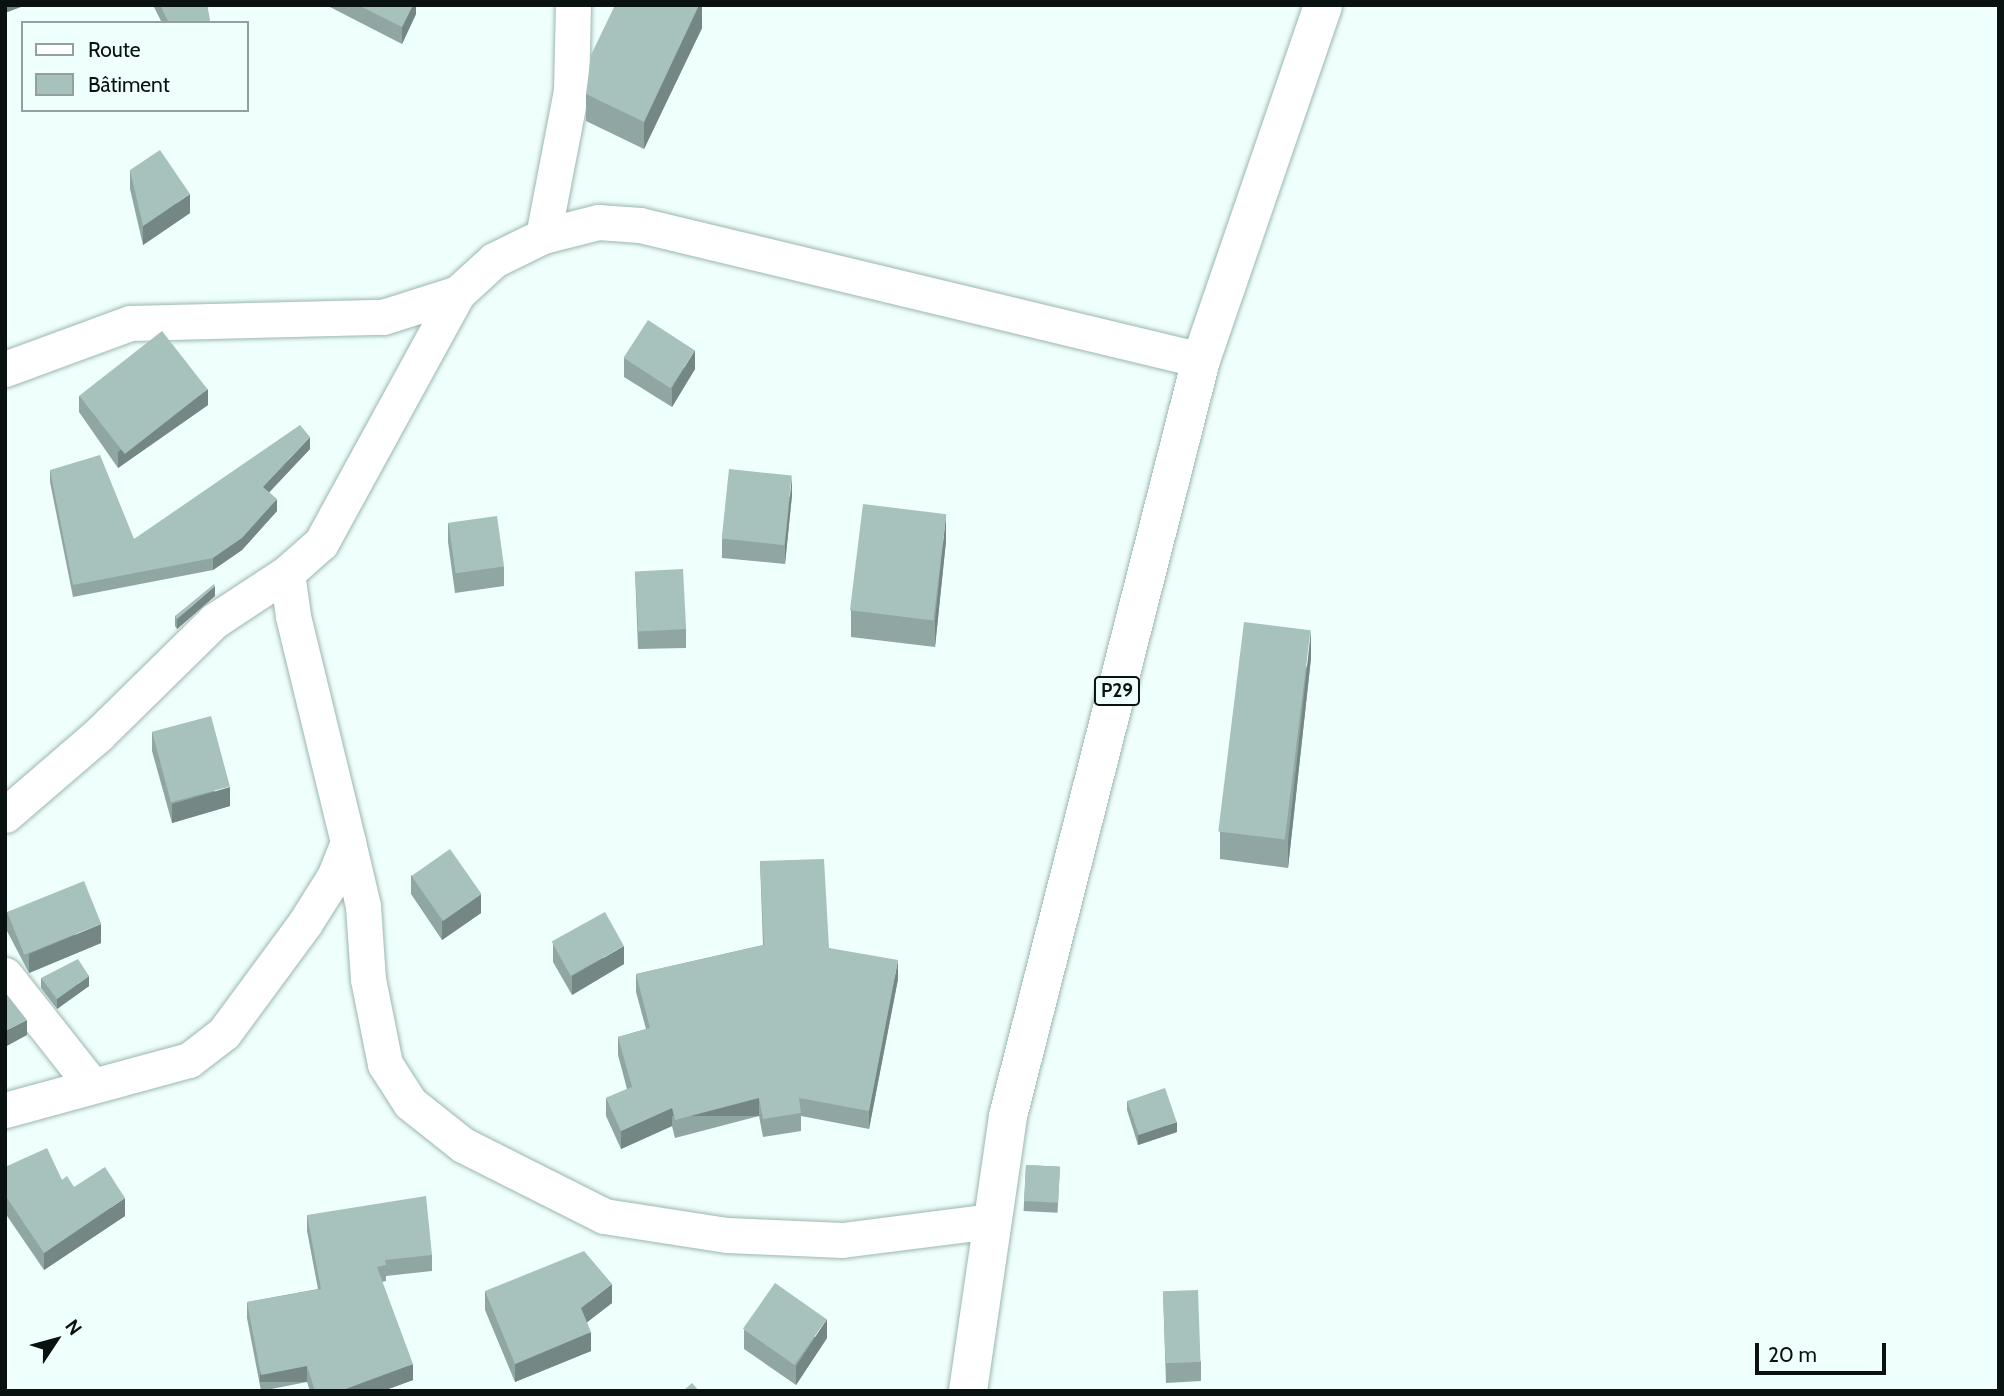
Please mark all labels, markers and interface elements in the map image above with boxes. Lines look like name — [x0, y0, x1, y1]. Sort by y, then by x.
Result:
legend — [21, 21, 248, 112]
text: Route — [88, 37, 141, 62]
text: Bâtiment — [88, 72, 170, 97]
road number: P29 — [1092, 676, 1142, 706]
north arrow — [21, 1305, 91, 1375]
text: N — [60, 1315, 87, 1340]
scale bar — [1759, 1330, 1890, 1374]
text: 20 m — [1768, 1342, 1817, 1367]

